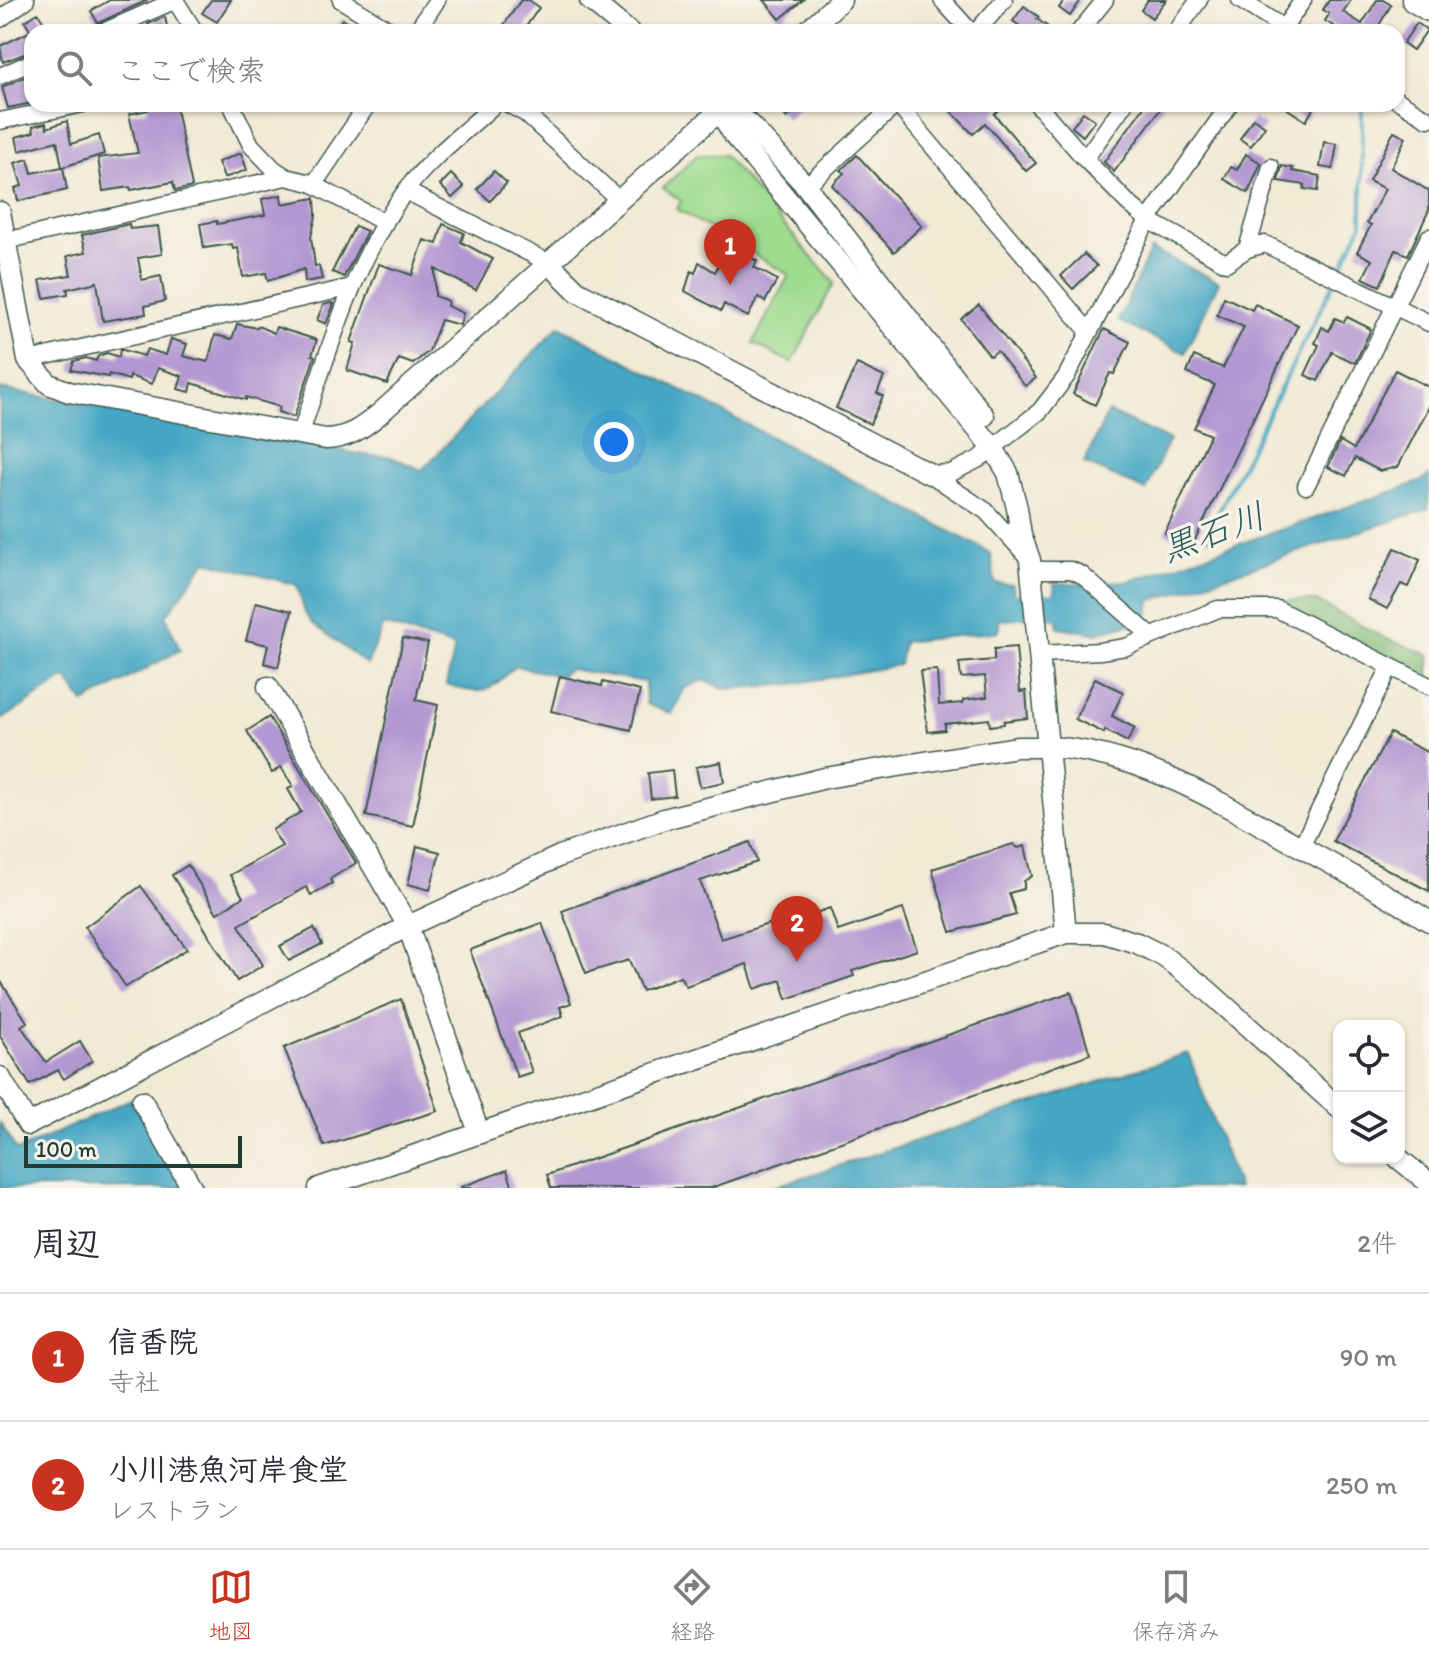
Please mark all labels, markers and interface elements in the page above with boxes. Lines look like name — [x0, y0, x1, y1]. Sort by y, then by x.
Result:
search box — [24, 24, 1405, 112]
icon: search — [52, 46, 96, 90]
text: ここで検索 — [116, 52, 266, 89]
pin: 1 — [704, 219, 756, 285]
your location — [594, 422, 634, 462]
water label: 黒石川 — [1155, 493, 1271, 571]
pin: 2 — [771, 896, 823, 962]
map controls — [1333, 1020, 1405, 1164]
button: locate — [1333, 1020, 1405, 1092]
button: layers — [1333, 1092, 1405, 1164]
scale bar — [24, 1132, 242, 1168]
text: 100 m — [36, 1136, 97, 1163]
text: 周辺 — [32, 1223, 100, 1264]
text: 2件 — [1357, 1227, 1397, 1259]
text: 信香院 — [108, 1323, 198, 1360]
text: 1 — [52, 1341, 64, 1373]
text: 90 m — [1340, 1341, 1397, 1373]
text: 寺社 — [108, 1366, 160, 1398]
text: 小川港魚河岸食堂 — [108, 1451, 348, 1488]
text: 2 — [51, 1469, 65, 1501]
text: 250 m — [1326, 1469, 1397, 1501]
text: レストラン — [108, 1494, 240, 1526]
tab: 地図 — [209, 1565, 253, 1645]
tab: 経路 — [670, 1565, 714, 1645]
tab: 保存済み — [1132, 1565, 1220, 1645]

